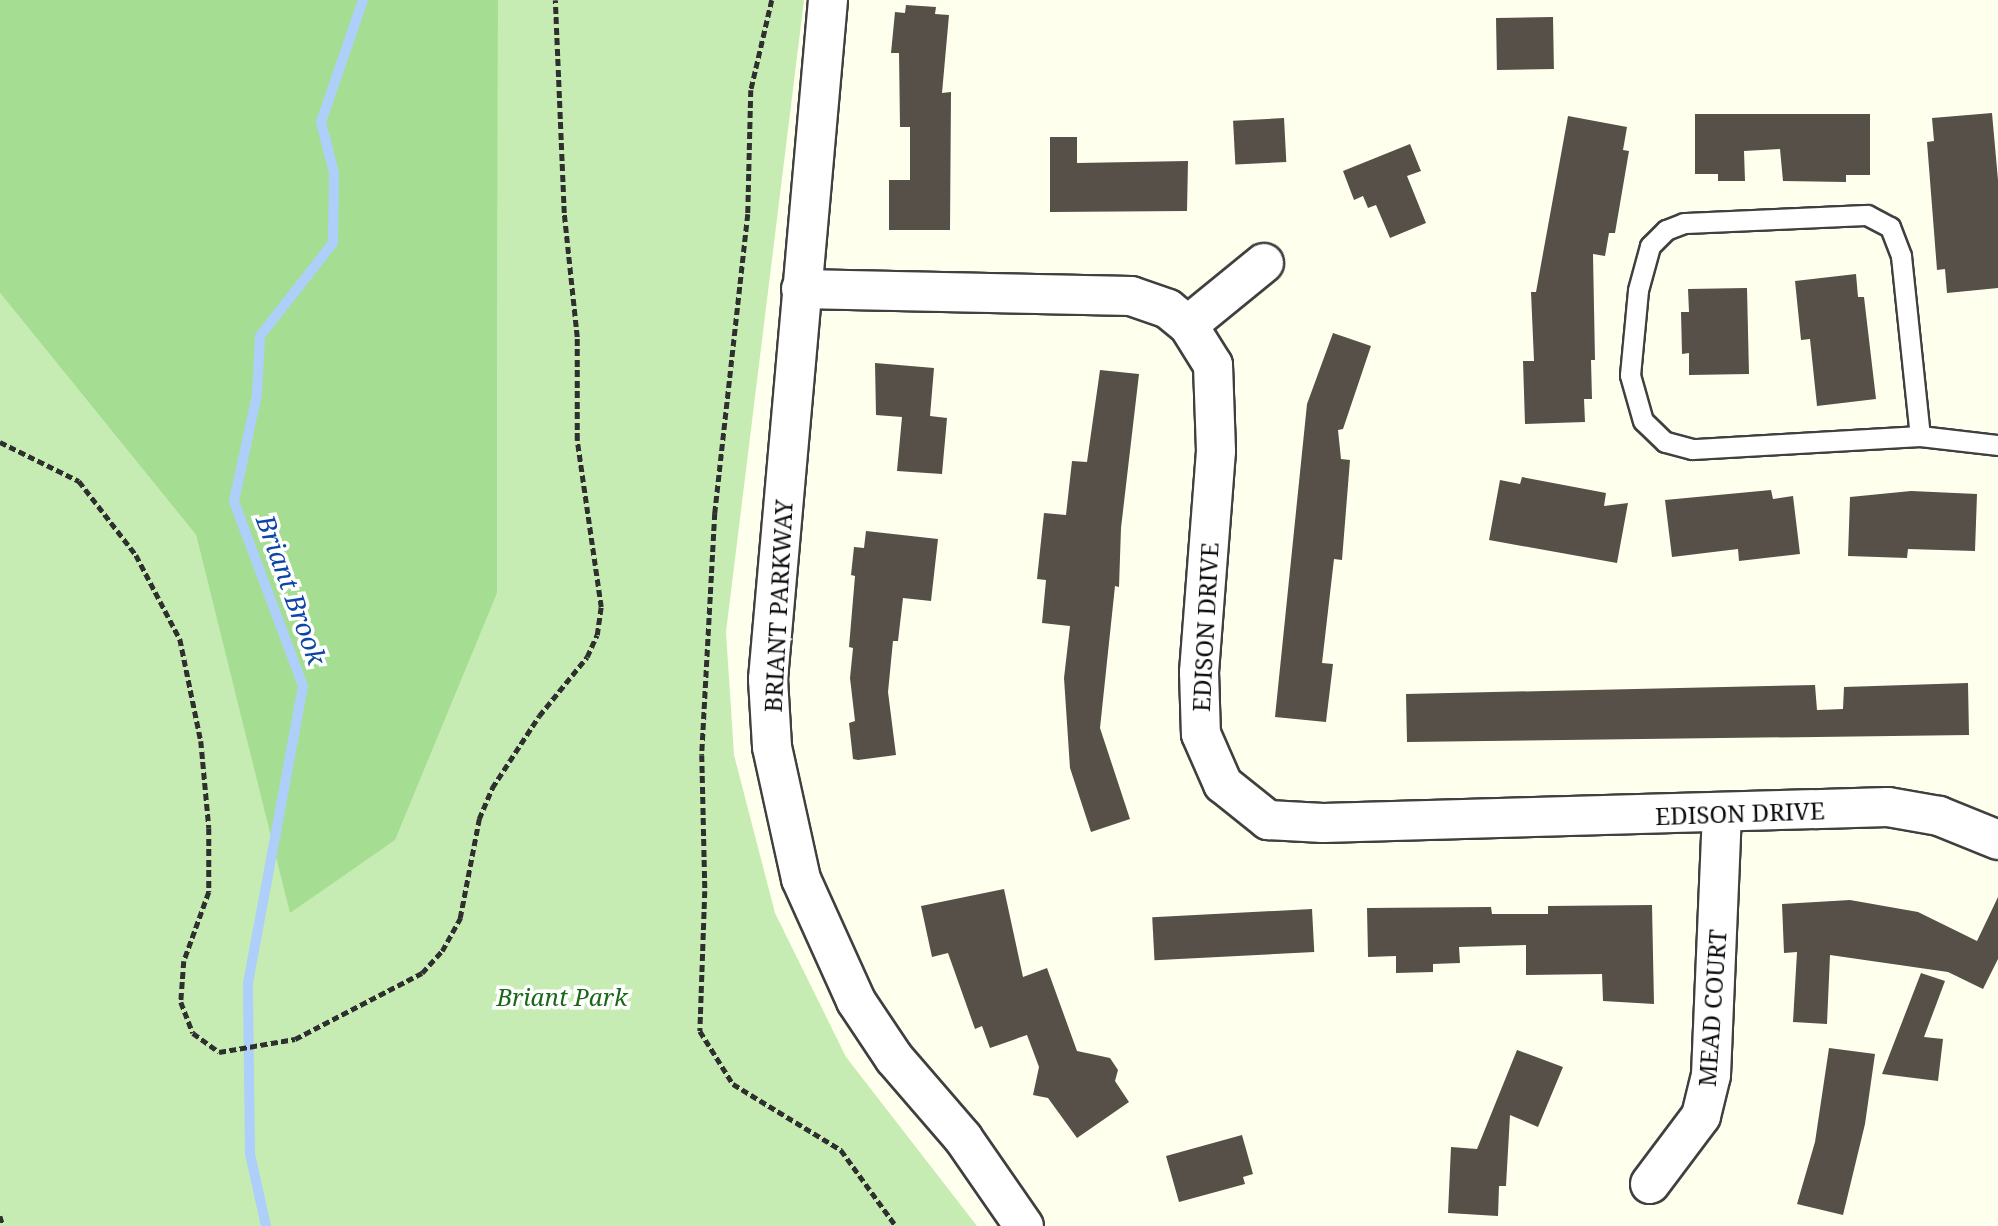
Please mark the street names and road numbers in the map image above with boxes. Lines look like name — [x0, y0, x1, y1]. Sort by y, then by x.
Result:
street label: BRIANT PARKWAY — [758, 499, 798, 713]
street label: EDISON DRIVE — [1186, 541, 1224, 713]
street label: EDISON DRIVE — [1655, 796, 1825, 830]
street label: MEAD COURT — [1692, 928, 1732, 1088]

